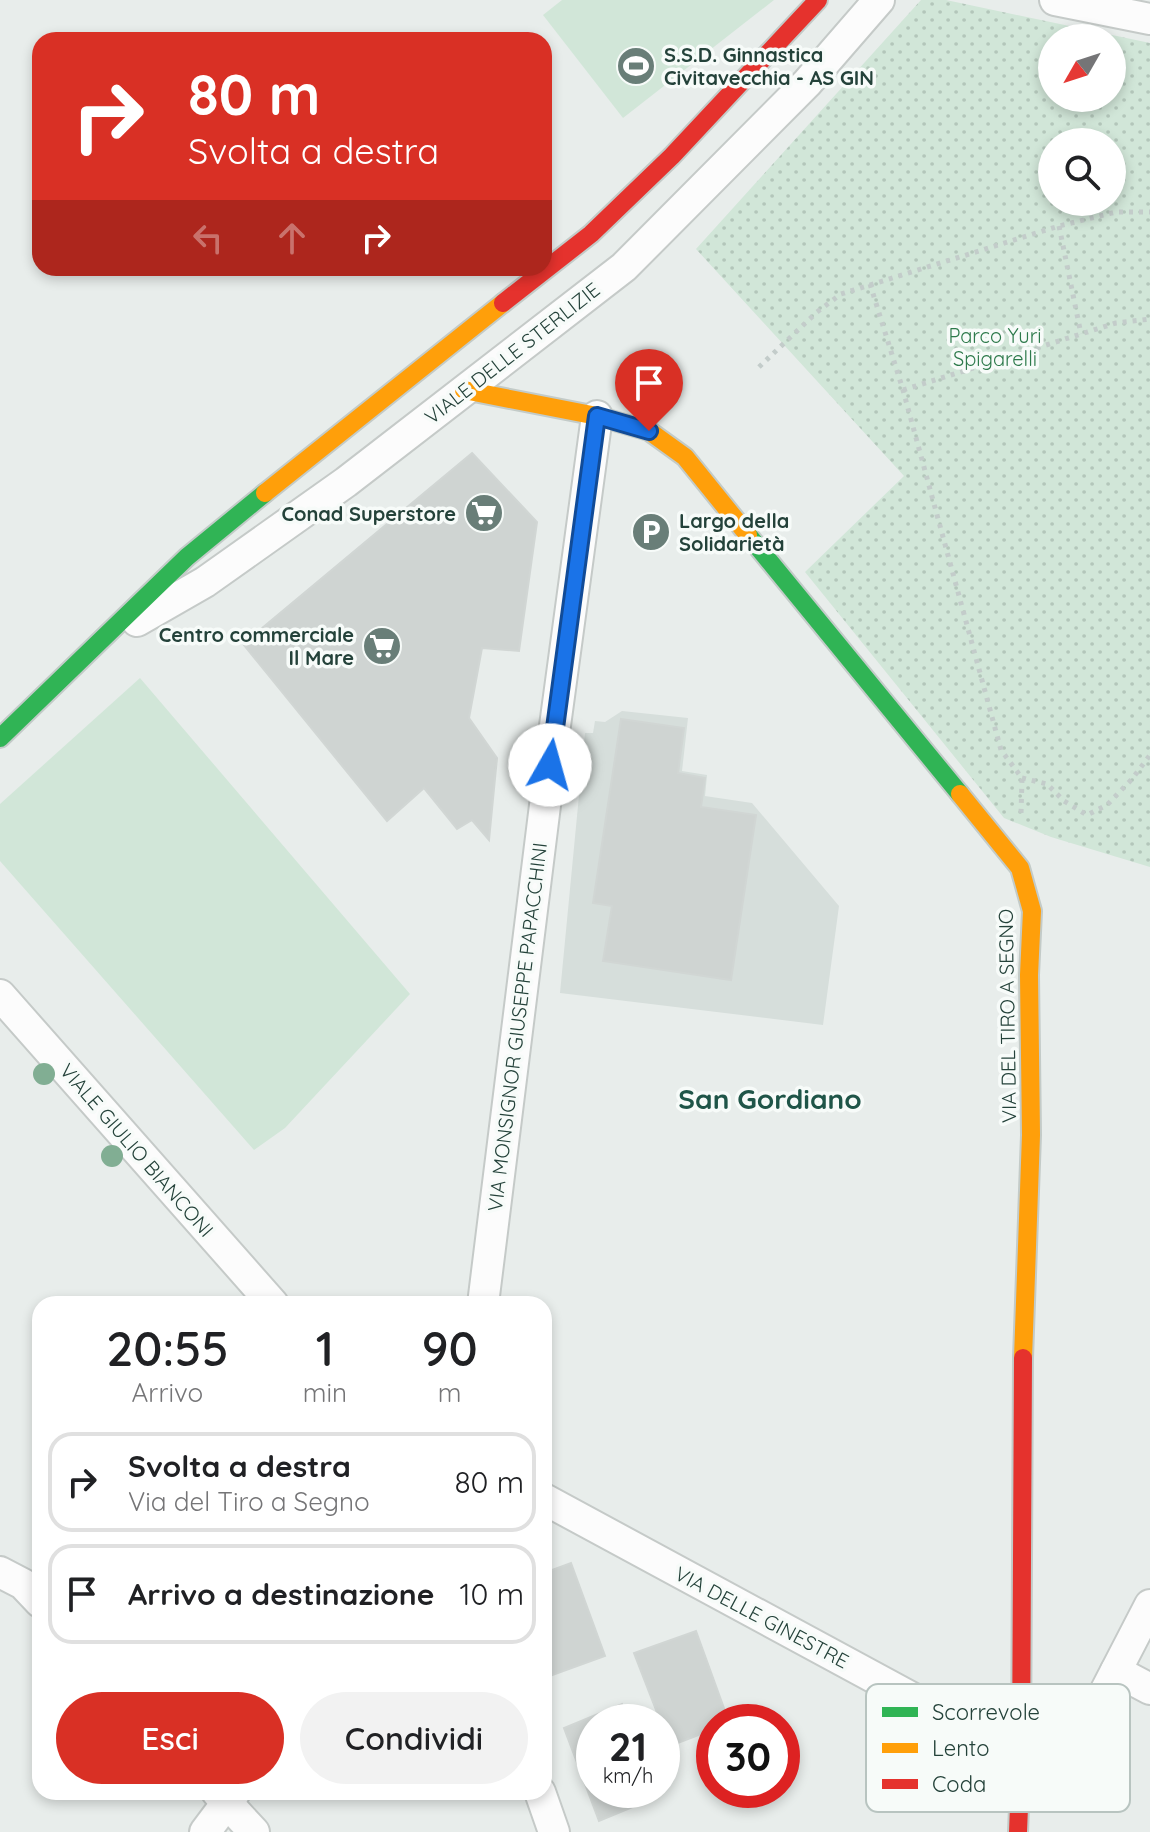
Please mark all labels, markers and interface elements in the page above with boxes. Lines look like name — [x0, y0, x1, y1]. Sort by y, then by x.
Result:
north arrow — [1038, 24, 1126, 112]
map controls — [1038, 24, 1126, 216]
place label: S.S.D. Ginnastica Civitavecchia - AS GIN — [664, 42, 874, 90]
sports icon: S.S.D. Ginnastica Civitavecchia - AS GIN — [615, 45, 657, 87]
text: 80 m — [188, 59, 320, 129]
icon: right — [56, 64, 160, 168]
text: Svolta a destra — [188, 128, 439, 173]
button: search — [1038, 128, 1126, 216]
icon: left — [186, 216, 230, 260]
icon: ahead — [270, 216, 314, 260]
icon: right — [354, 216, 398, 260]
street label: VIALE DELLE STERLIZIE — [419, 277, 605, 429]
park label: Parco Yuri Spigarelli — [948, 323, 1042, 371]
pin — [615, 349, 683, 431]
icon: arrive — [627, 361, 671, 405]
supermarket icon: Conad Superstore — [463, 492, 505, 534]
place label: Conad Superstore — [281, 501, 456, 526]
place label: Largo della Solidarietà — [679, 508, 789, 556]
parking icon: Largo della Solidarietà — [630, 511, 672, 553]
place label: Centro commerciale Il Mare — [159, 622, 354, 670]
supermarket icon: Centro commerciale Il Mare — [361, 625, 403, 667]
position arrow — [508, 723, 592, 807]
street label: VIA MONSIGNOR GIUSEPPE PAPACCHINI — [482, 841, 552, 1213]
street label: VIA DEL TIRO A SEGNO — [993, 909, 1021, 1123]
street label: VIALE GIULIO BIANCONI — [55, 1058, 219, 1242]
district label: San Gordiano — [678, 1081, 862, 1116]
text: 20:55 — [106, 1318, 229, 1378]
text: 1 — [316, 1318, 334, 1378]
text: 90 — [421, 1318, 478, 1378]
text: Arrivo — [132, 1376, 203, 1409]
text: min — [303, 1376, 347, 1409]
text: m — [438, 1376, 461, 1409]
text: Svolta a destra — [128, 1447, 351, 1485]
icon: right — [60, 1460, 104, 1504]
text: 80 m — [454, 1463, 524, 1501]
text: Via del Tiro a Segno — [128, 1485, 370, 1518]
street label: VIA DELLE GINESTRE — [671, 1561, 853, 1673]
icon: arrive — [60, 1572, 104, 1616]
text: Arrivo a destinazione — [128, 1575, 434, 1613]
text: 10 m — [460, 1575, 524, 1613]
legend — [866, 1684, 1130, 1812]
button: Esci — [56, 1692, 284, 1784]
button: Condividi — [300, 1692, 528, 1784]
text: Scorrevole — [932, 1698, 1040, 1726]
speed limit sign: 30 — [696, 1704, 800, 1808]
text: 21 — [609, 1721, 647, 1771]
text: Lento — [932, 1734, 990, 1762]
text: km/h — [603, 1763, 653, 1788]
text: Coda — [932, 1770, 986, 1798]

